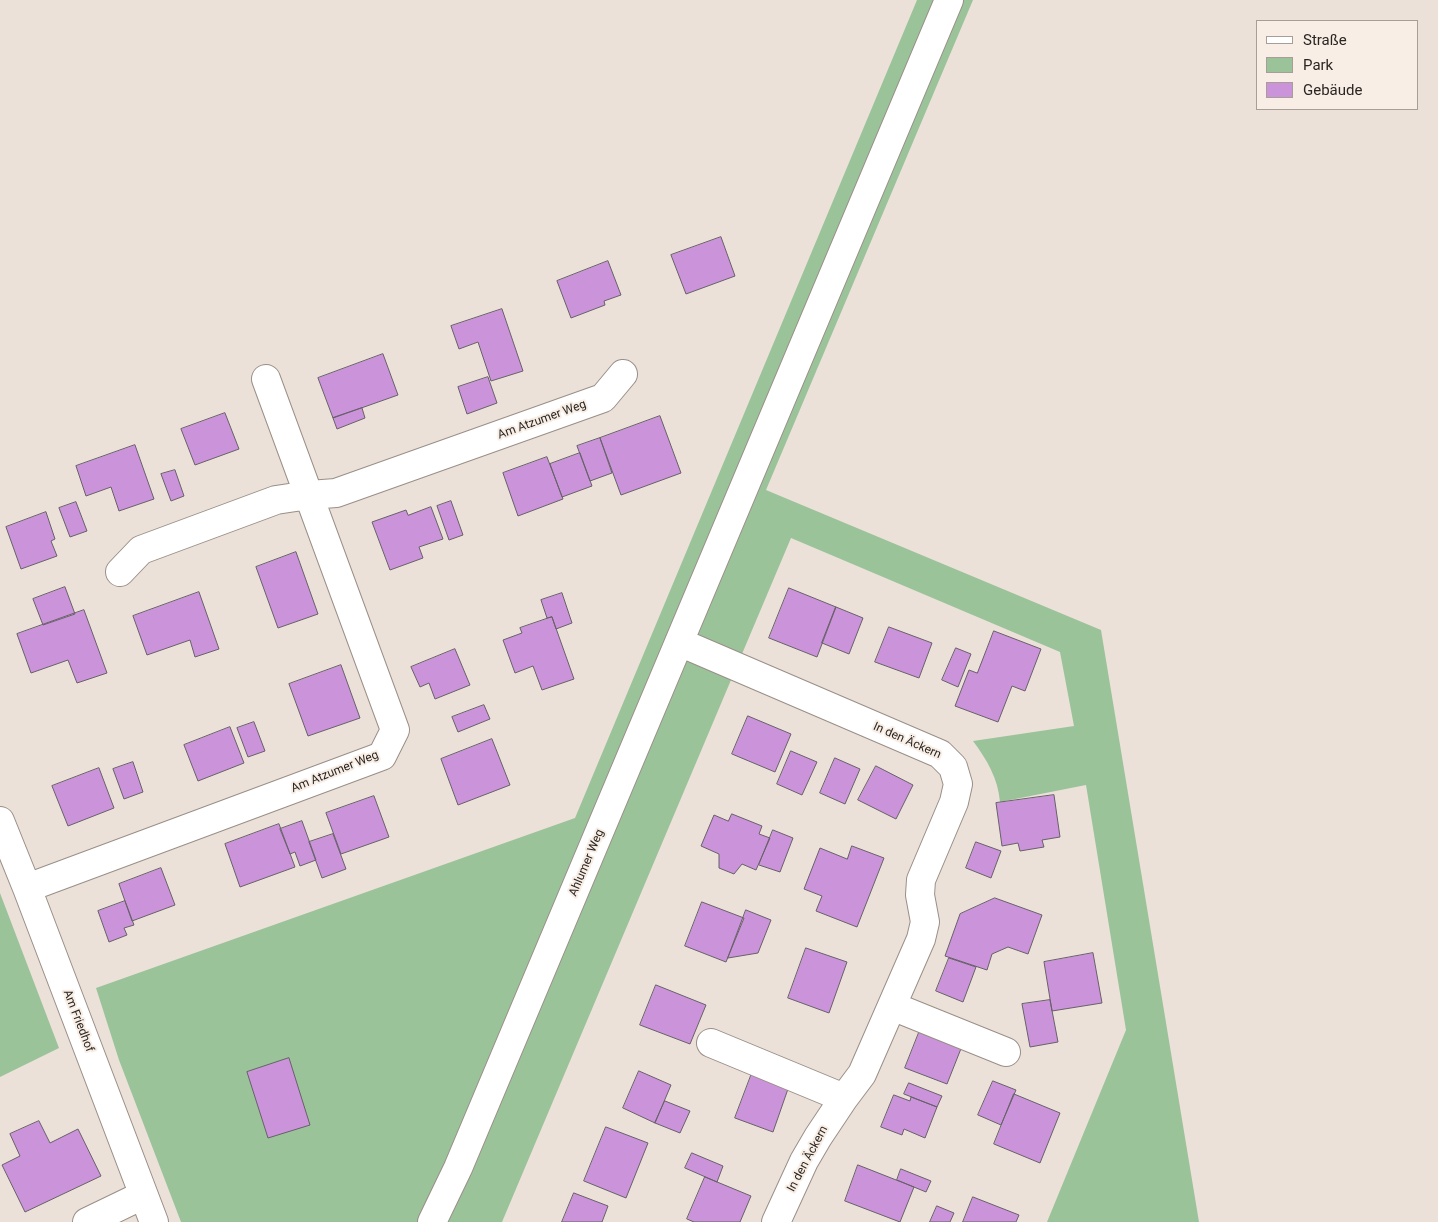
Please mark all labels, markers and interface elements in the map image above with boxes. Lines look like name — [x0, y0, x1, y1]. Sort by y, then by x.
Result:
legend — [1256, 20, 1418, 110]
text: Straße — [1303, 31, 1347, 49]
text: Park — [1303, 56, 1333, 74]
text: Gebäude — [1303, 81, 1362, 99]
street label: Am Atzumer Weg — [496, 397, 588, 443]
street label: In den Äckern — [871, 720, 943, 762]
street label: Am Atzumer Weg — [289, 748, 381, 796]
street label: Ahlumer Weg — [566, 827, 608, 899]
street label: Am Friedhof — [60, 988, 96, 1054]
street label: In den Äckern — [785, 1124, 831, 1194]

